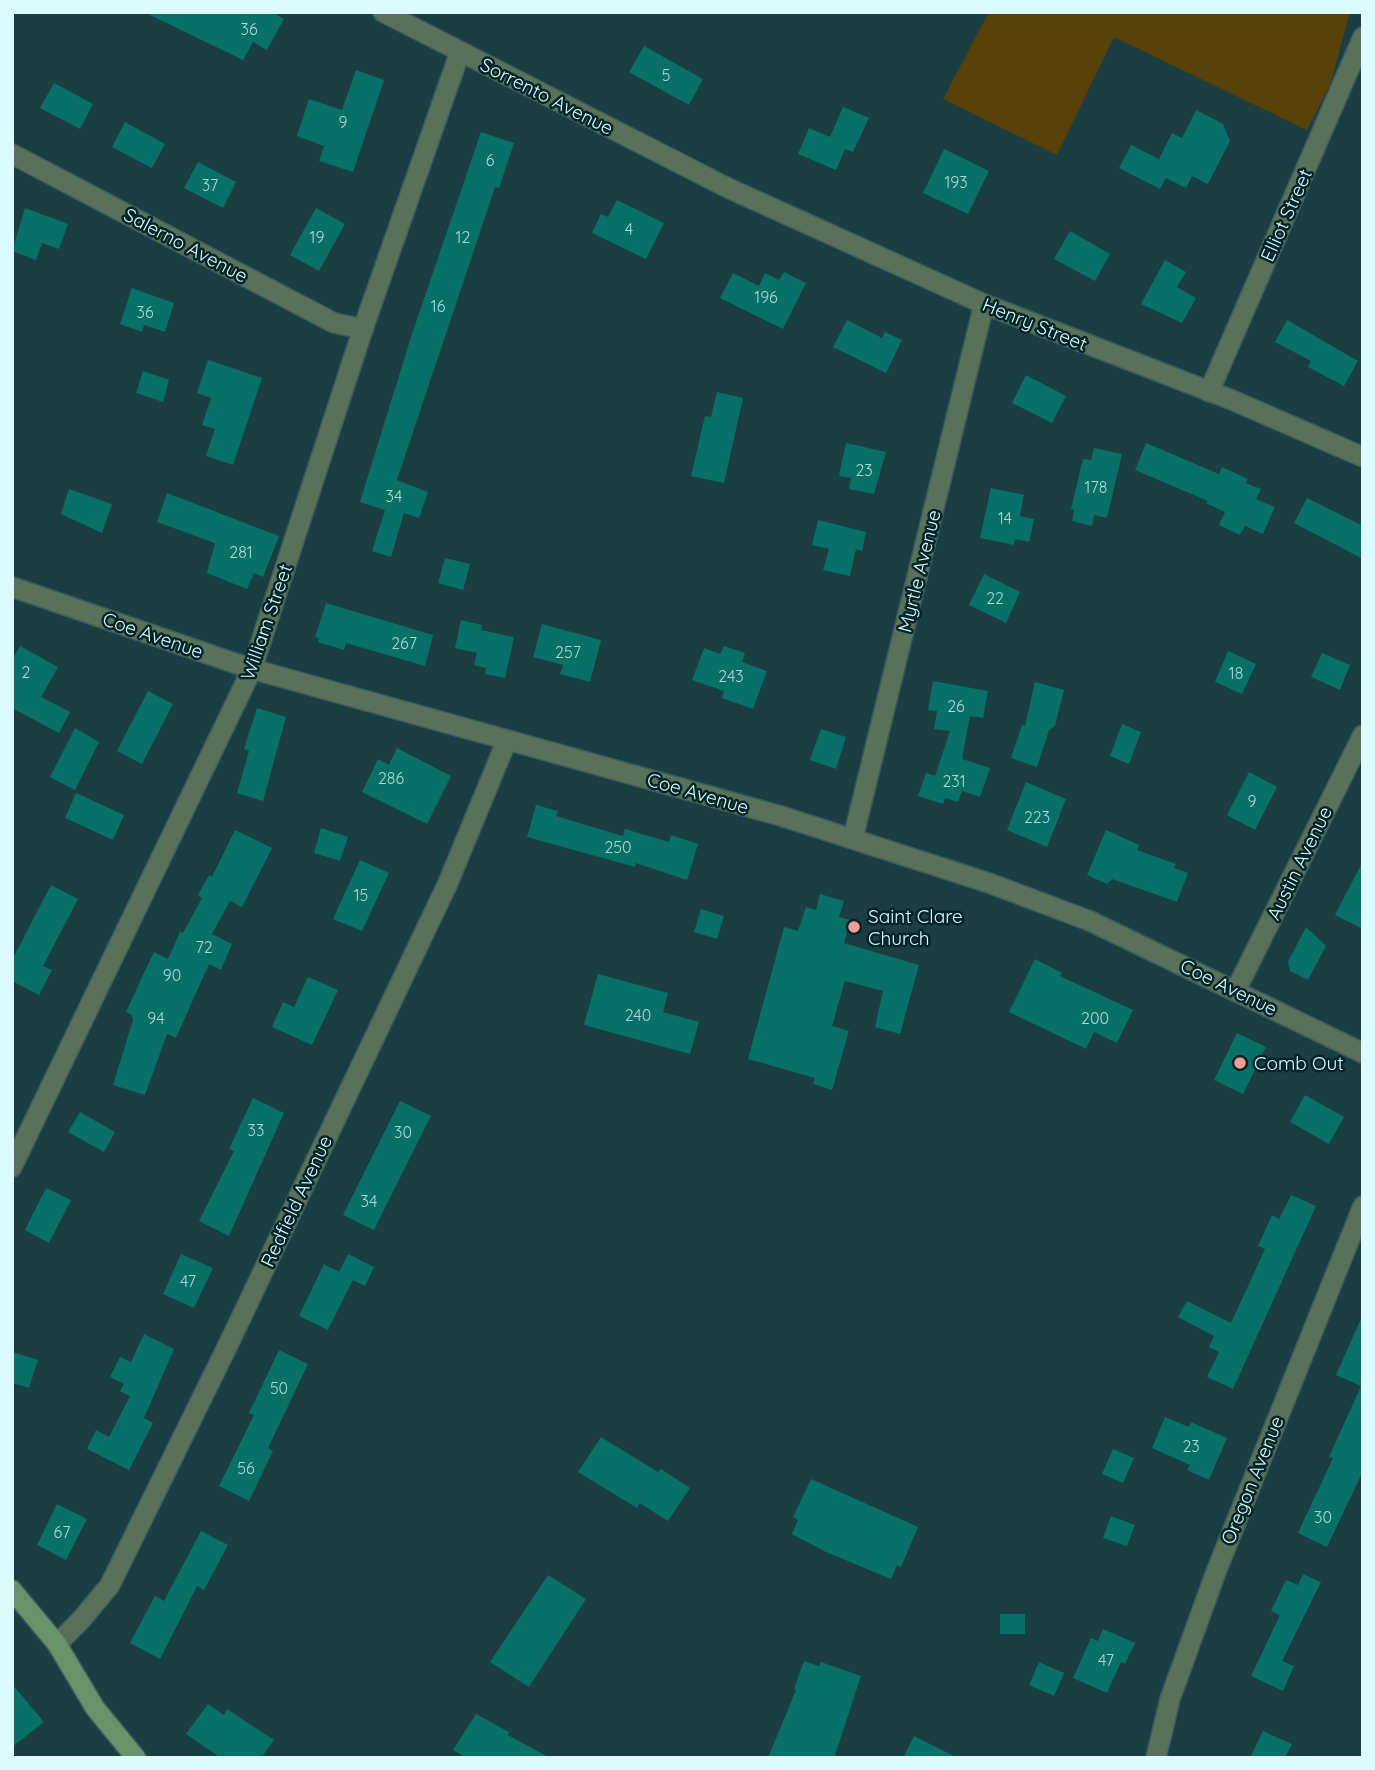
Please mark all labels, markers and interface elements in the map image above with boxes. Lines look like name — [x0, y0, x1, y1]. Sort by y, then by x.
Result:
house number: 36 — [241, 19, 258, 39]
street label: Sorrento Avenue — [476, 52, 618, 140]
house number: 5 — [662, 65, 670, 85]
house number: 9 — [339, 112, 348, 132]
house number: 6 — [486, 150, 495, 170]
street label: Elliot Street — [1255, 165, 1317, 265]
house number: 193 — [944, 172, 968, 192]
house number: 37 — [202, 175, 218, 195]
street label: Salerno Avenue — [120, 202, 252, 288]
house number: 4 — [625, 219, 633, 239]
house number: 19 — [310, 227, 324, 247]
house number: 12 — [456, 227, 471, 247]
house number: 196 — [754, 287, 778, 307]
street label: Henry Street — [979, 292, 1091, 356]
house number: 16 — [431, 296, 446, 316]
house number: 36 — [137, 302, 154, 322]
house number: 23 — [855, 460, 873, 480]
house number: 178 — [1085, 477, 1107, 497]
house number: 34 — [386, 486, 402, 506]
street label: Myrtle Avenue — [892, 507, 946, 635]
house number: 14 — [998, 508, 1012, 528]
house number: 281 — [229, 542, 253, 562]
street label: William Street — [235, 561, 297, 683]
house number: 22 — [986, 588, 1004, 608]
street label: Coe Avenue — [100, 607, 206, 663]
house number: 267 — [391, 633, 417, 653]
house number: 257 — [555, 642, 581, 662]
house number: 2 — [22, 662, 31, 682]
house number: 18 — [1229, 663, 1243, 683]
house number: 243 — [718, 666, 744, 686]
house number: 26 — [947, 696, 965, 716]
street label: Coe Avenue — [644, 767, 752, 819]
house number: 286 — [378, 768, 404, 788]
house number: 231 — [942, 771, 966, 791]
house number: 9 — [1248, 791, 1257, 811]
street label: Austin Avenue — [1261, 802, 1337, 924]
house number: 223 — [1024, 807, 1050, 827]
house number: 250 — [604, 837, 632, 857]
house number: 15 — [354, 885, 368, 905]
place label: Saint Clare Church — [868, 904, 963, 950]
marker: Saint Clare Church — [846, 919, 862, 935]
house number: 72 — [195, 937, 213, 957]
street label: Coe Avenue — [1177, 953, 1281, 1021]
house number: 90 — [163, 965, 181, 985]
house number: 240 — [625, 1005, 651, 1025]
house number: 94 — [147, 1008, 165, 1028]
house number: 200 — [1081, 1008, 1109, 1028]
place label: Comb Out — [1254, 1051, 1344, 1075]
marker: Comb Out — [1232, 1055, 1248, 1071]
house number: 33 — [248, 1120, 264, 1140]
house number: 30 — [394, 1122, 412, 1142]
street label: Redfield Avenue — [255, 1131, 337, 1271]
house number: 34 — [361, 1191, 377, 1211]
house number: 47 — [180, 1271, 196, 1291]
house number: 50 — [270, 1378, 288, 1398]
street label: Oregon Avenue — [1215, 1412, 1289, 1548]
house number: 23 — [1182, 1436, 1200, 1456]
house number: 56 — [237, 1458, 255, 1478]
house number: 30 — [1314, 1507, 1332, 1527]
house number: 67 — [54, 1522, 70, 1542]
house number: 47 — [1098, 1650, 1114, 1670]

